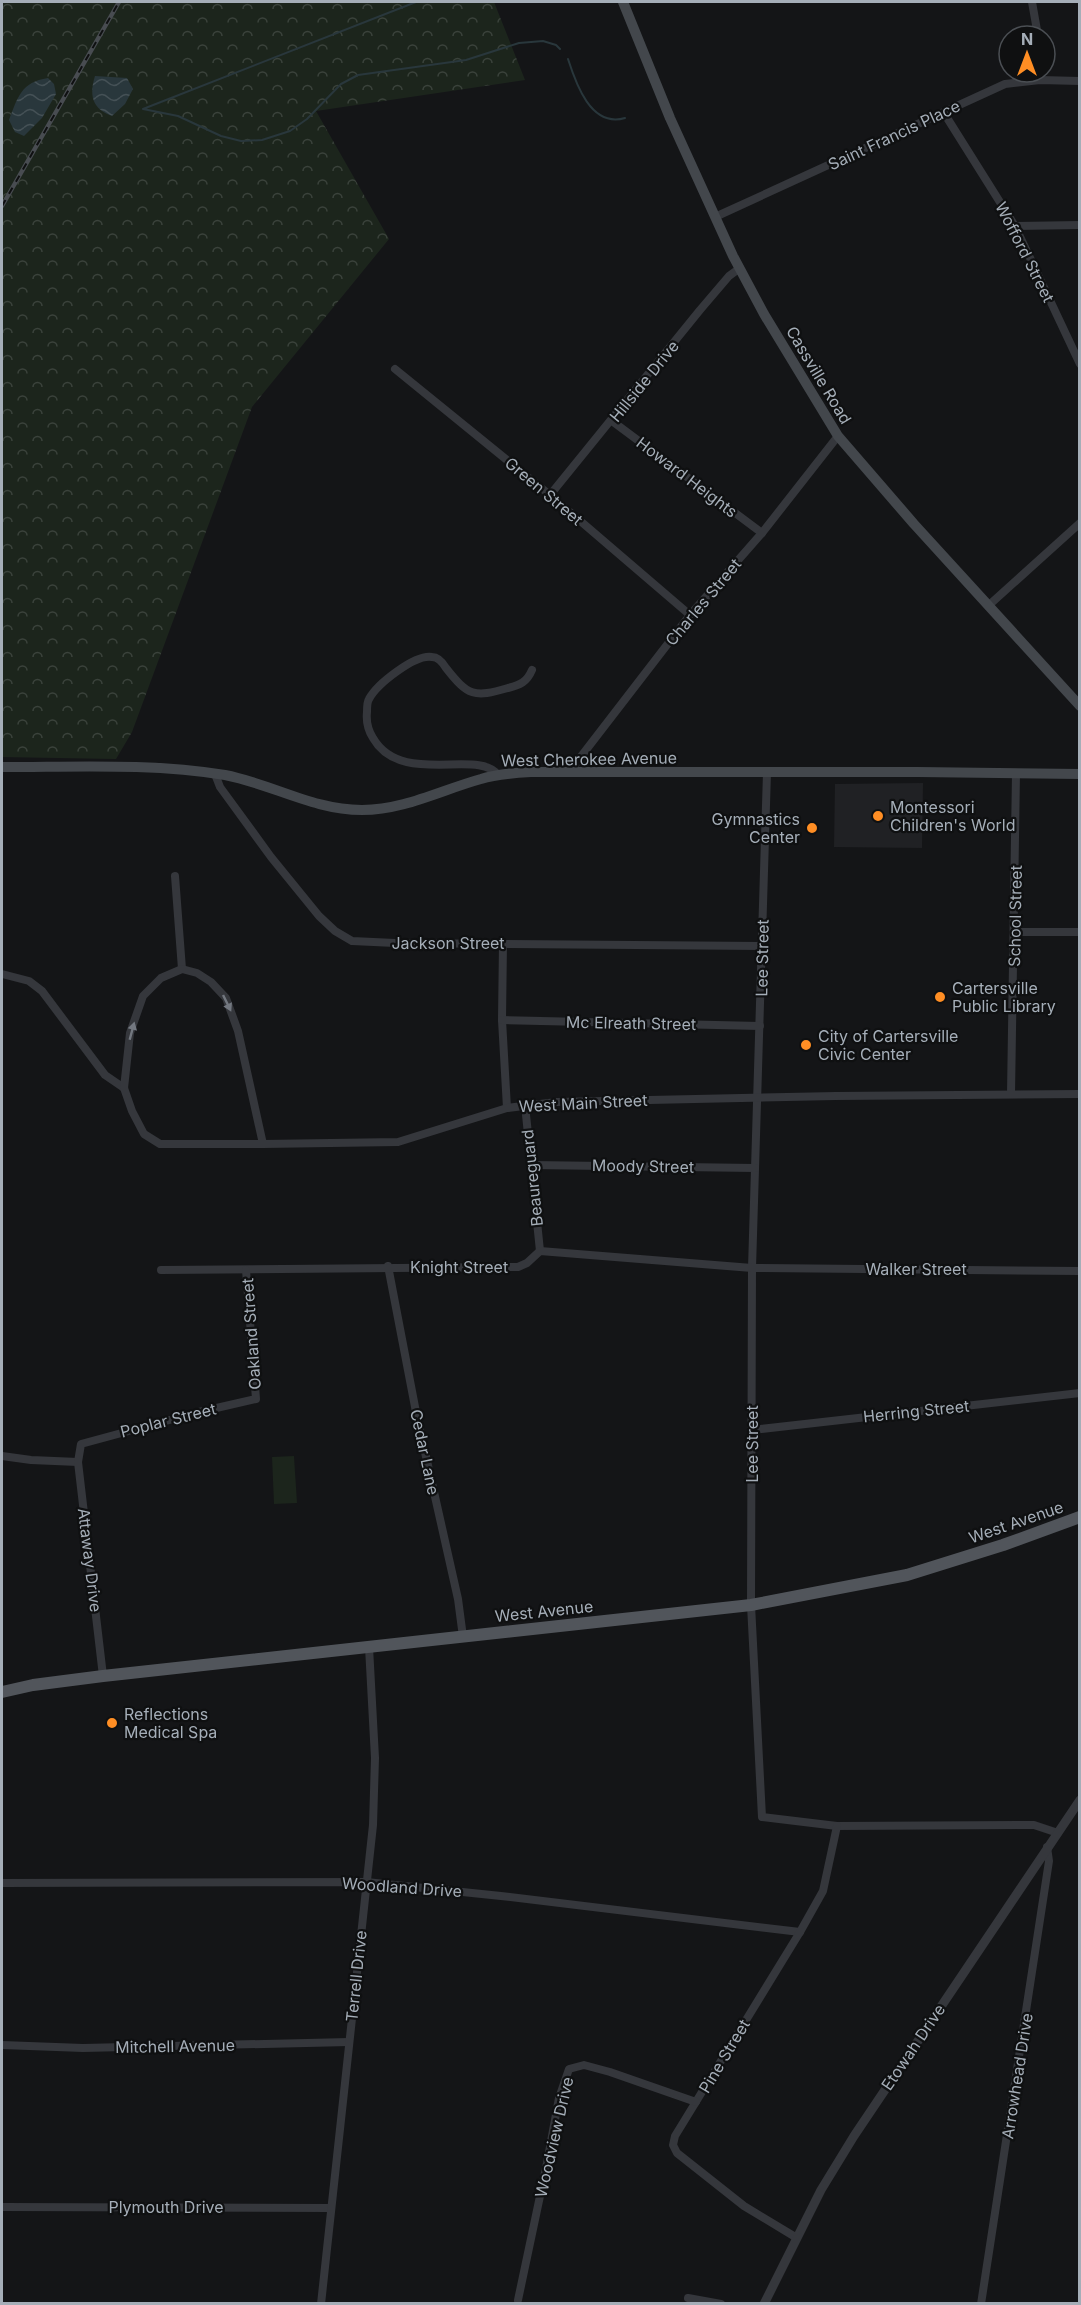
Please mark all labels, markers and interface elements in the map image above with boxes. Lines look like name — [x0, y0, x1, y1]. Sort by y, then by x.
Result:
north arrow — [997, 24, 1057, 84]
text: N — [1021, 29, 1033, 49]
street label: Saint Francis Place — [825, 96, 963, 174]
street label: Wofford Street — [991, 198, 1059, 306]
street label: Cassville Road — [782, 322, 856, 428]
street label: Hillside Drive — [605, 336, 683, 426]
street label: Howard Heights — [633, 433, 741, 521]
street label: Green Street — [501, 453, 587, 529]
street label: Charles Street — [661, 554, 745, 650]
street label: West Cherokee Avenue — [501, 747, 677, 771]
place label: Montessori Children's World — [890, 797, 1015, 835]
place label: Gymnastics Center — [711, 809, 800, 847]
marker: Montessori Children's World — [871, 809, 885, 823]
marker: Gymnastics Center — [805, 821, 819, 835]
street label: School Street — [1004, 865, 1026, 967]
street label: Lee Street — [751, 919, 773, 997]
street label: Jackson Street — [391, 933, 505, 953]
place label: Cartersville Public Library — [952, 978, 1056, 1016]
marker: Cartersville Public Library — [933, 990, 947, 1004]
one-way arrow — [221, 994, 231, 1012]
street label: Mc Elreath Street — [566, 1012, 696, 1034]
one-way arrow — [127, 1021, 137, 1040]
place label: City of Cartersville Civic Center — [818, 1026, 958, 1064]
marker: City of Cartersville Civic Center — [799, 1038, 813, 1052]
street label: West Main Street — [518, 1090, 648, 1116]
street label: Beaureguard — [517, 1129, 547, 1227]
street label: Moody Street — [592, 1155, 694, 1177]
street label: Knight Street — [410, 1257, 508, 1277]
street label: Walker Street — [865, 1259, 967, 1279]
street label: Oakland Street — [237, 1278, 265, 1390]
street label: Herring Street — [862, 1395, 970, 1427]
street label: Poplar Street — [118, 1398, 218, 1442]
street label: Lee Street — [742, 1405, 762, 1483]
street label: Cedar Lane — [406, 1407, 444, 1497]
street label: West Avenue — [966, 1496, 1066, 1548]
street label: Attaway Drive — [74, 1507, 106, 1613]
street label: West Avenue — [494, 1596, 594, 1626]
place label: Reflections Medical Spa — [124, 1704, 217, 1742]
marker: Reflections Medical Spa — [105, 1716, 119, 1730]
street label: Woodland Drive — [341, 1873, 463, 1901]
street label: Terrell Drive — [341, 1929, 371, 2023]
street label: Etowah Drive — [877, 2000, 949, 2094]
street label: Arrowhead Drive — [997, 2012, 1037, 2140]
street label: Pine Street — [694, 2015, 754, 2097]
street label: Mitchell Avenue — [115, 2035, 235, 2057]
street label: Woodview Drive — [530, 2075, 578, 2199]
street label: Plymouth Drive — [108, 2197, 224, 2217]

